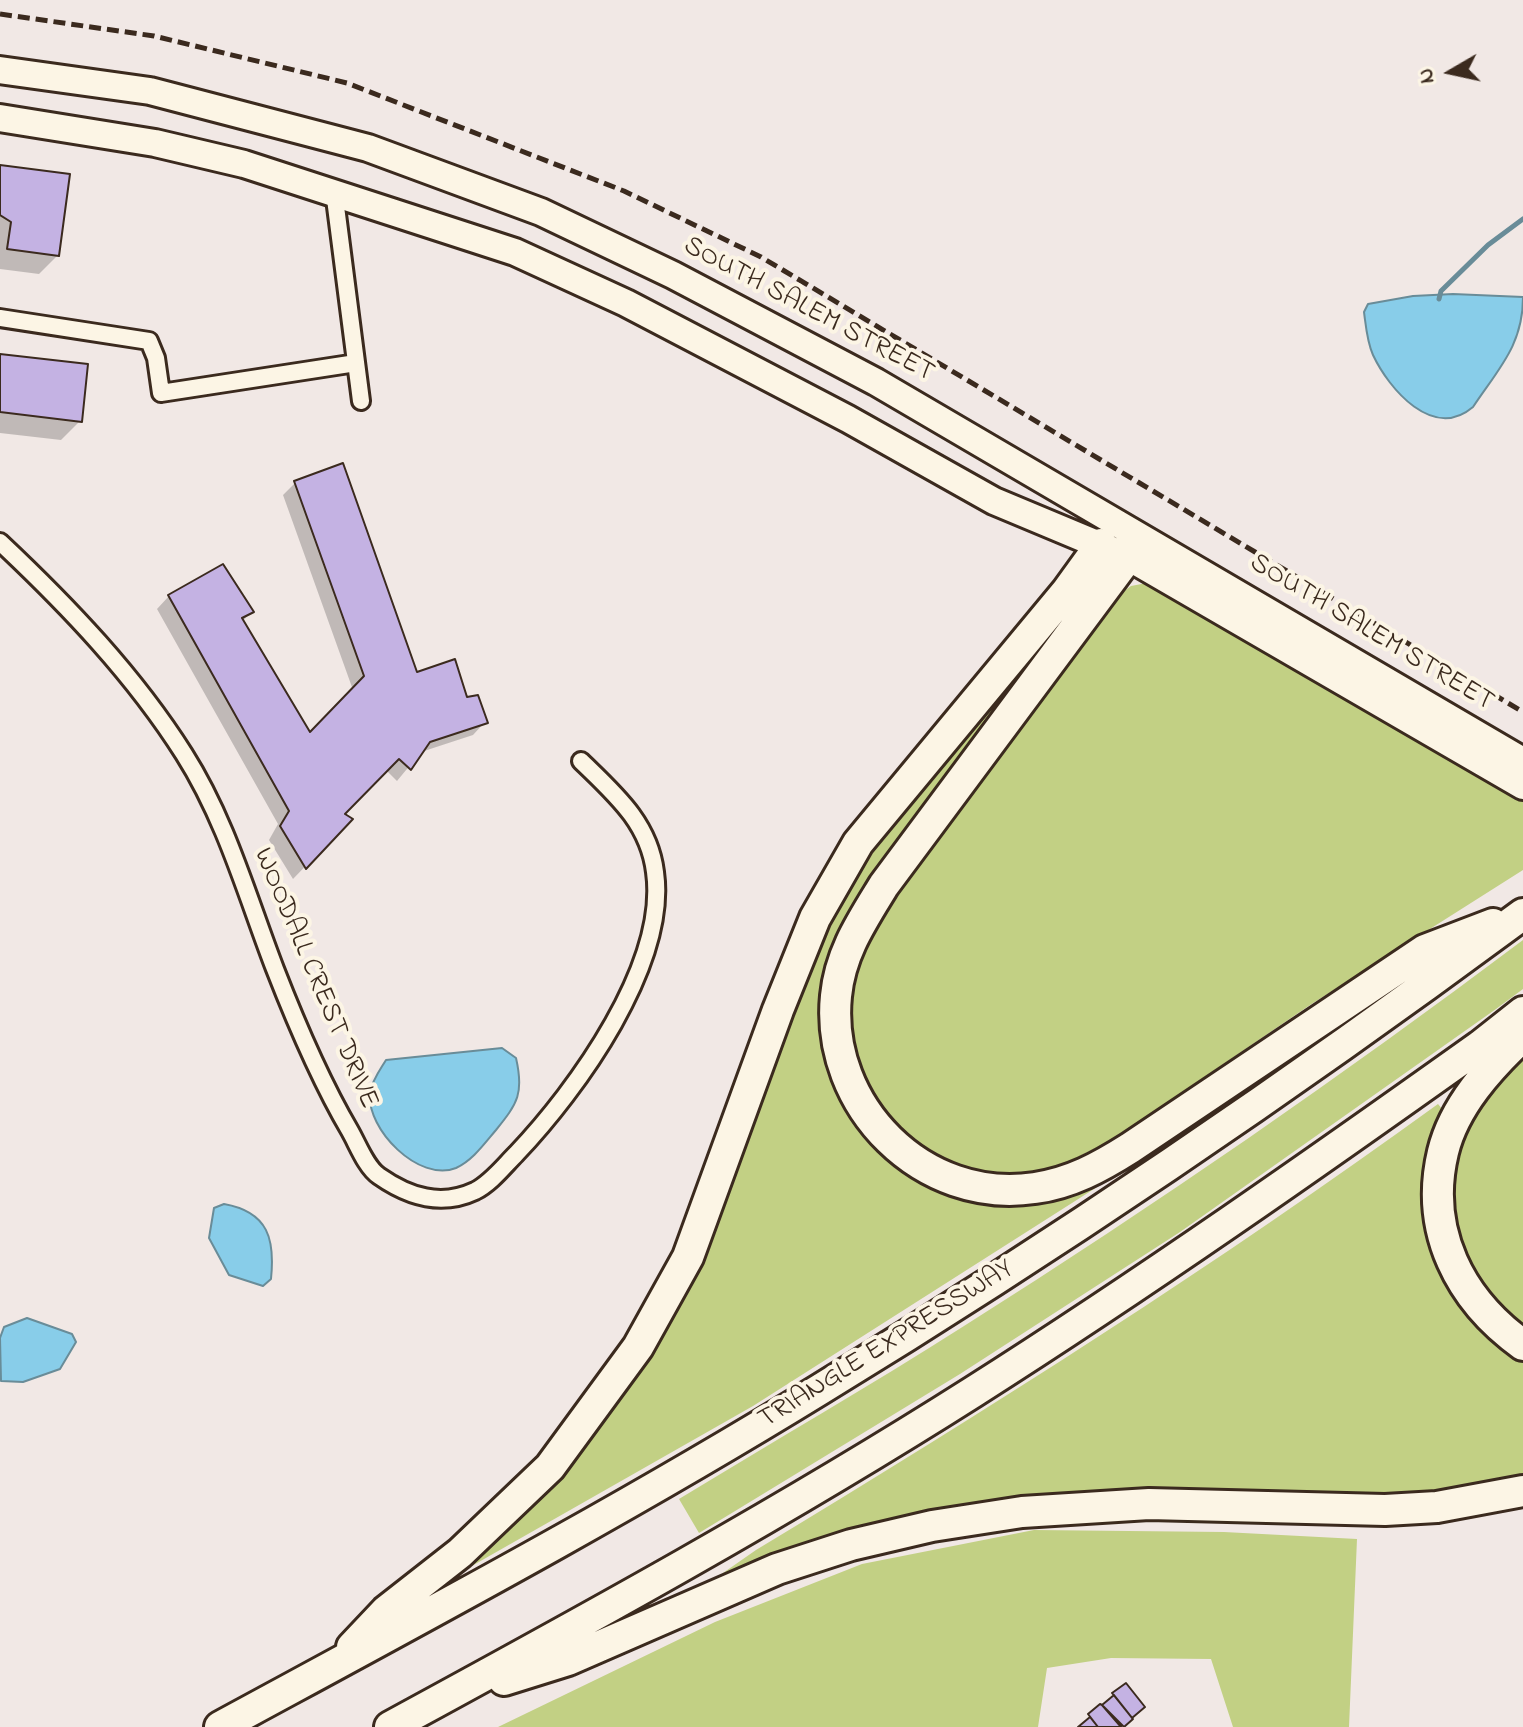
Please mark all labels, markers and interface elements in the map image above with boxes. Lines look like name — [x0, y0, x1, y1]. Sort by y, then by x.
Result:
north arrow — [1411, 32, 1491, 112]
text: N — [1410, 66, 1444, 86]
street label: SOUTH SALEM STREET — [677, 231, 939, 391]
street label: SOUTH SALEM STREET — [1243, 548, 1499, 720]
street label: WOODALL CREST DRIVE — [244, 844, 384, 1114]
street label: TRIANGLE EXPRESSWAY — [753, 1254, 1021, 1438]

